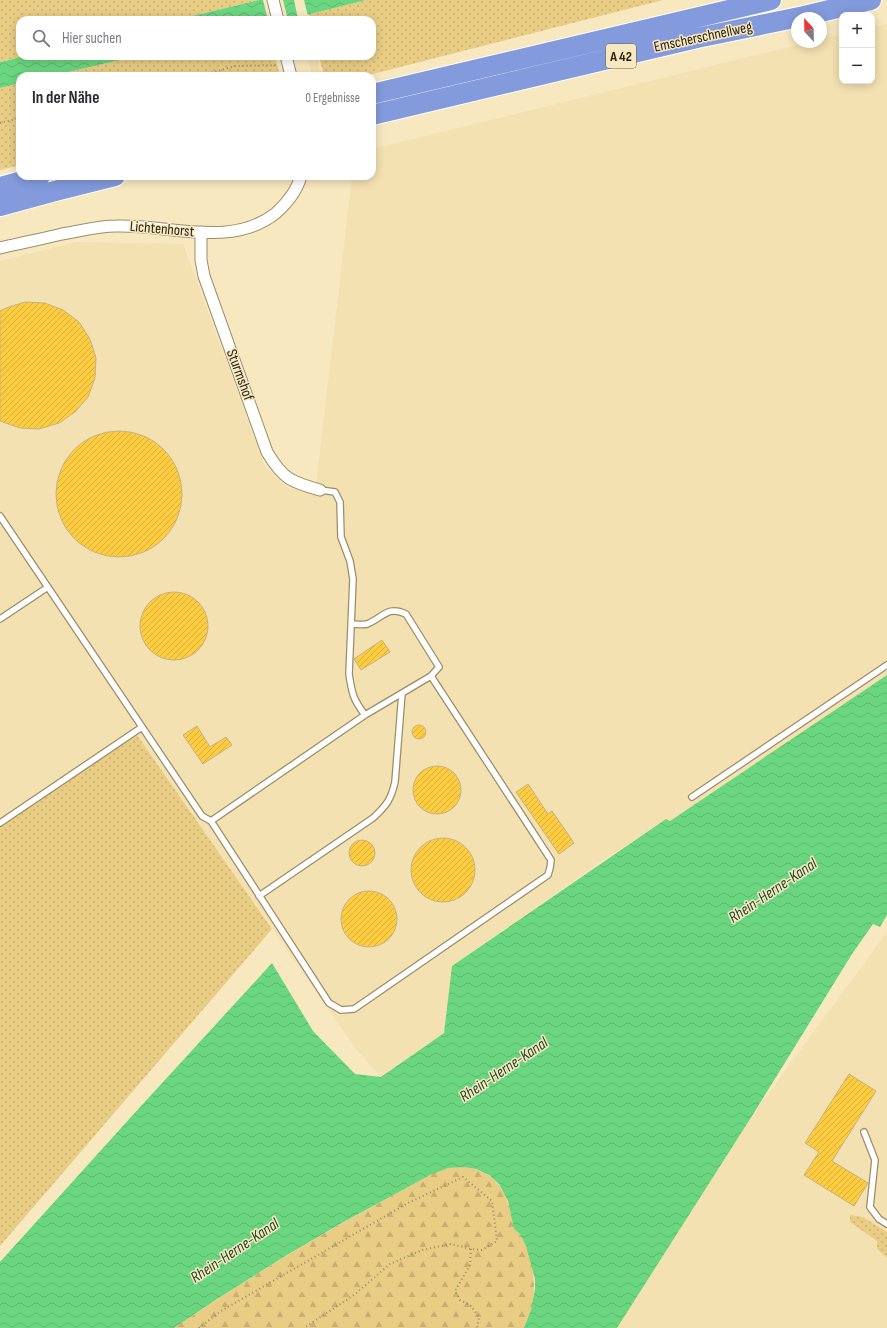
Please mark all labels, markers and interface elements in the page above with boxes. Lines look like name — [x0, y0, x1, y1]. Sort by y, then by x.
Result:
north arrow — [791, 12, 827, 48]
map controls — [839, 12, 875, 84]
button: + — [839, 12, 875, 48]
search box — [16, 16, 376, 60]
street label: Emscherschnellweg — [652, 17, 754, 57]
icon: search — [30, 27, 52, 49]
text: Hier suchen — [62, 29, 122, 48]
road number: A 42 — [606, 44, 636, 68]
button: − — [839, 48, 875, 84]
text: In der Nähe — [32, 88, 99, 108]
text: 0 Ergebnisse — [305, 90, 360, 106]
street label: Lichtenhorst — [129, 217, 195, 241]
street label: Sturmshof — [222, 347, 258, 404]
water label: Rhein-Herne-Kanal — [725, 854, 822, 927]
water label: Rhein-Herne-Kanal — [456, 1033, 553, 1106]
water label: Rhein-Herne-Kanal — [187, 1214, 284, 1287]

